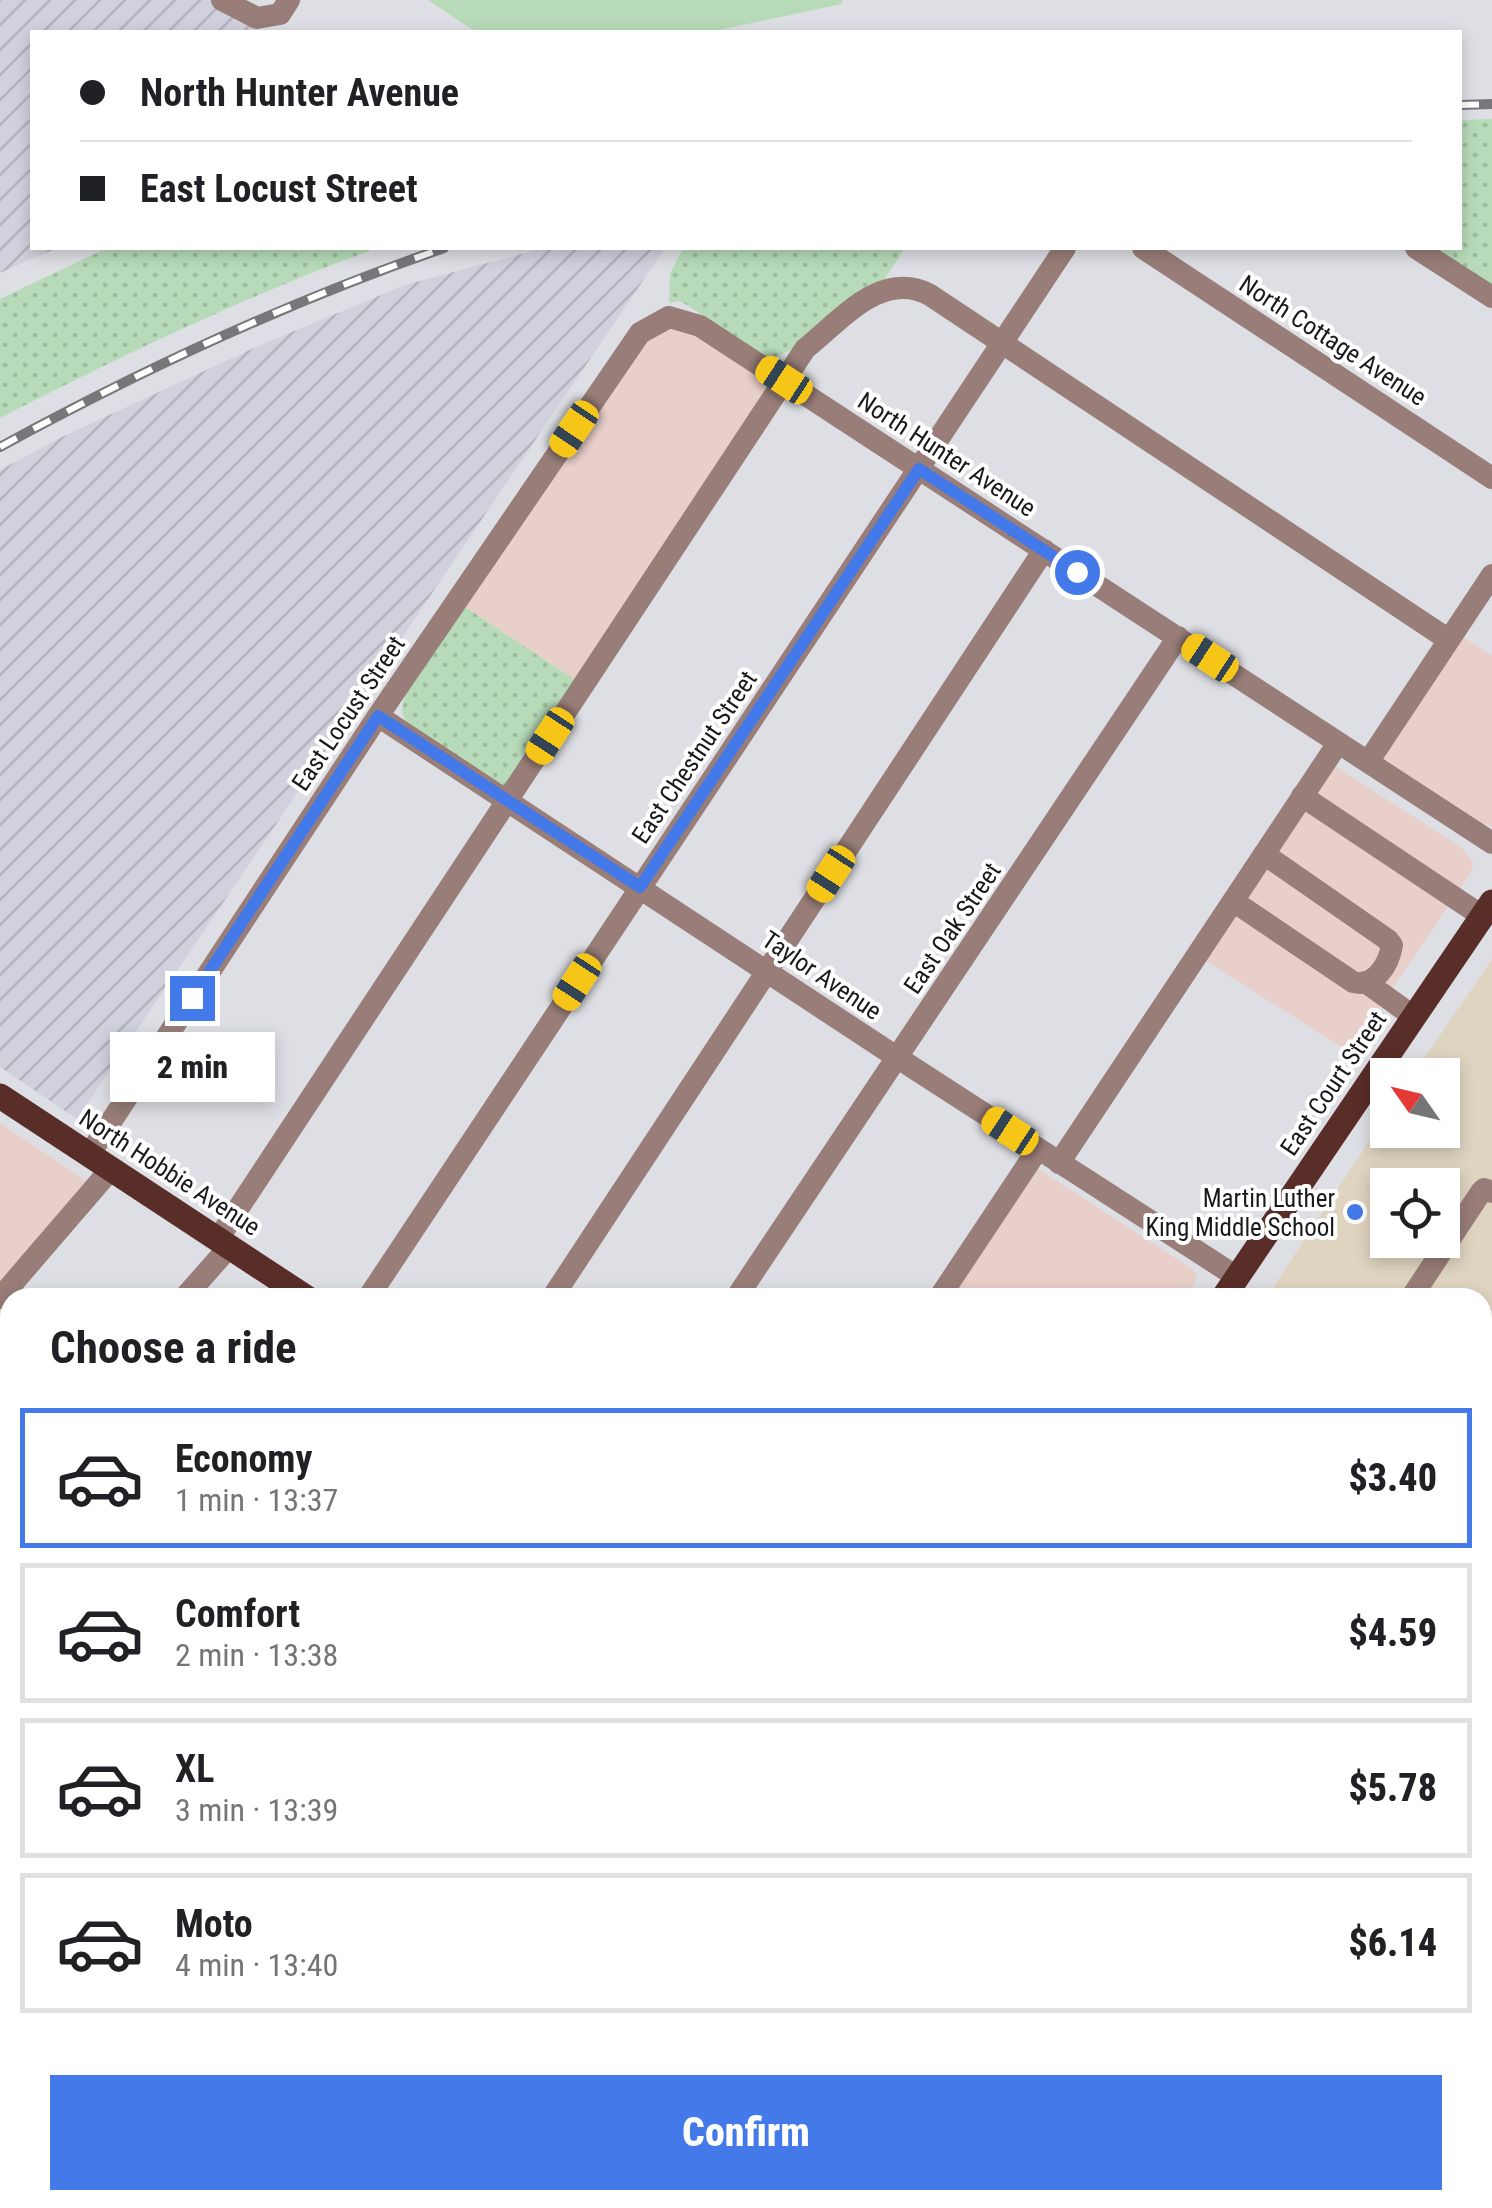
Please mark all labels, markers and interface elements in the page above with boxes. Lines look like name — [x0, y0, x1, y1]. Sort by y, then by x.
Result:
text: North Hunter Avenue — [140, 71, 459, 115]
text: East Locust Street — [140, 167, 418, 211]
street label: North Cottage Avenue — [1234, 269, 1432, 412]
car — [751, 351, 817, 409]
street label: North Hunter Avenue — [853, 386, 1041, 523]
car — [545, 396, 603, 462]
route start — [1055, 550, 1100, 595]
car — [1177, 629, 1243, 687]
street label: East Locust Street — [286, 630, 411, 796]
street label: East Chestnut Street — [626, 666, 763, 849]
car — [521, 703, 579, 769]
car — [802, 841, 860, 907]
street label: East Oak Street — [898, 857, 1007, 999]
street label: Taylor Avenue — [757, 925, 887, 1026]
car — [548, 949, 606, 1015]
route end — [170, 976, 215, 1021]
street label: East Court Street — [1275, 1006, 1392, 1161]
callout: 2 min — [110, 1033, 274, 1103]
text: 2 min — [157, 1048, 228, 1086]
north arrow — [1370, 1058, 1460, 1148]
map controls — [1370, 1058, 1460, 1258]
car — [977, 1102, 1043, 1160]
street label: North Hobbie Avenue — [74, 1103, 265, 1242]
button: locate — [1370, 1168, 1460, 1258]
place label: Martin Luther King Middle School — [1145, 1184, 1335, 1242]
marker: Martin Luther King Middle School — [1344, 1201, 1366, 1223]
text: Choose a ride — [50, 1321, 297, 1374]
icon: car — [55, 1433, 145, 1523]
text: Economy — [175, 1437, 312, 1481]
text: $3.40 — [1348, 1456, 1437, 1500]
text: 1 min · 13:37 — [175, 1481, 338, 1519]
icon: car — [55, 1588, 145, 1678]
text: Comfort — [175, 1592, 300, 1636]
text: $4.59 — [1348, 1611, 1437, 1655]
text: 2 min · 13:38 — [175, 1636, 338, 1674]
icon: car — [55, 1743, 145, 1833]
text: XL — [175, 1747, 214, 1791]
text: $5.78 — [1348, 1766, 1437, 1810]
text: 3 min · 13:39 — [175, 1791, 338, 1829]
icon: car — [55, 1898, 145, 1988]
text: Moto — [175, 1902, 253, 1946]
text: $6.14 — [1348, 1921, 1437, 1965]
text: 4 min · 13:40 — [175, 1946, 338, 1984]
button: Confirm — [50, 2075, 1442, 2190]

